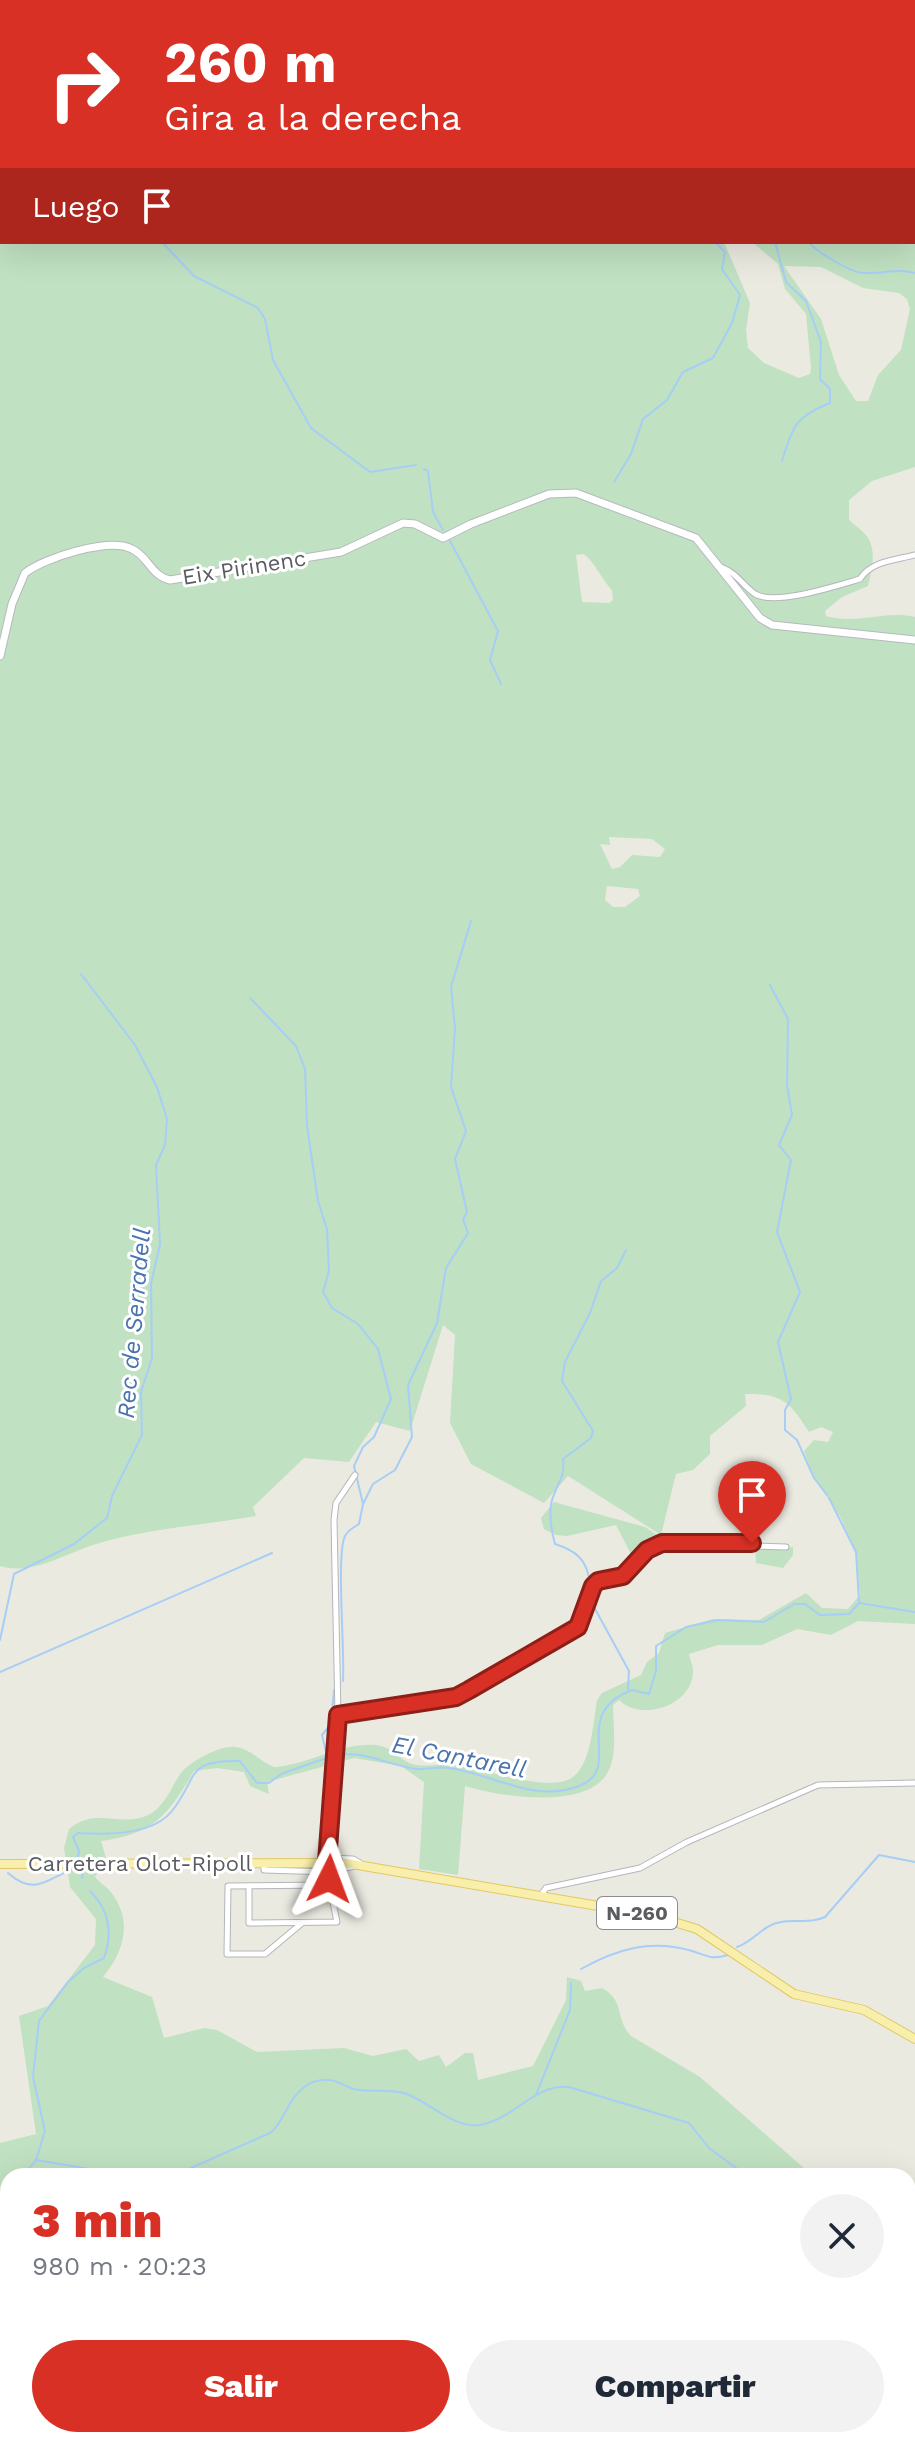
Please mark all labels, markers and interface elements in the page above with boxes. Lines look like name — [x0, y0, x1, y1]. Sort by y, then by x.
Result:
text: 260 m — [164, 30, 337, 96]
icon: right — [32, 32, 136, 136]
text: Gira a la derecha — [164, 97, 461, 139]
icon: arrive — [135, 184, 179, 228]
text: Luego — [32, 189, 119, 224]
street label: Eix Pirinenc — [180, 545, 308, 590]
water label: Rec de Serradell — [112, 1227, 156, 1419]
pin — [718, 1461, 786, 1543]
icon: arrive — [730, 1473, 774, 1517]
water label: El Cantarell — [389, 1730, 529, 1784]
position arrow — [287, 1837, 371, 1921]
street label: Carretera Olot-Ripoll — [28, 1851, 253, 1876]
road number: N-260 — [597, 1897, 677, 1929]
text: 3 min — [32, 2192, 163, 2249]
button: close — [800, 2194, 884, 2278]
text: 980 m · 20:23 — [32, 2251, 207, 2281]
button: Salir — [32, 2340, 450, 2432]
button: Compartir — [466, 2340, 884, 2432]

